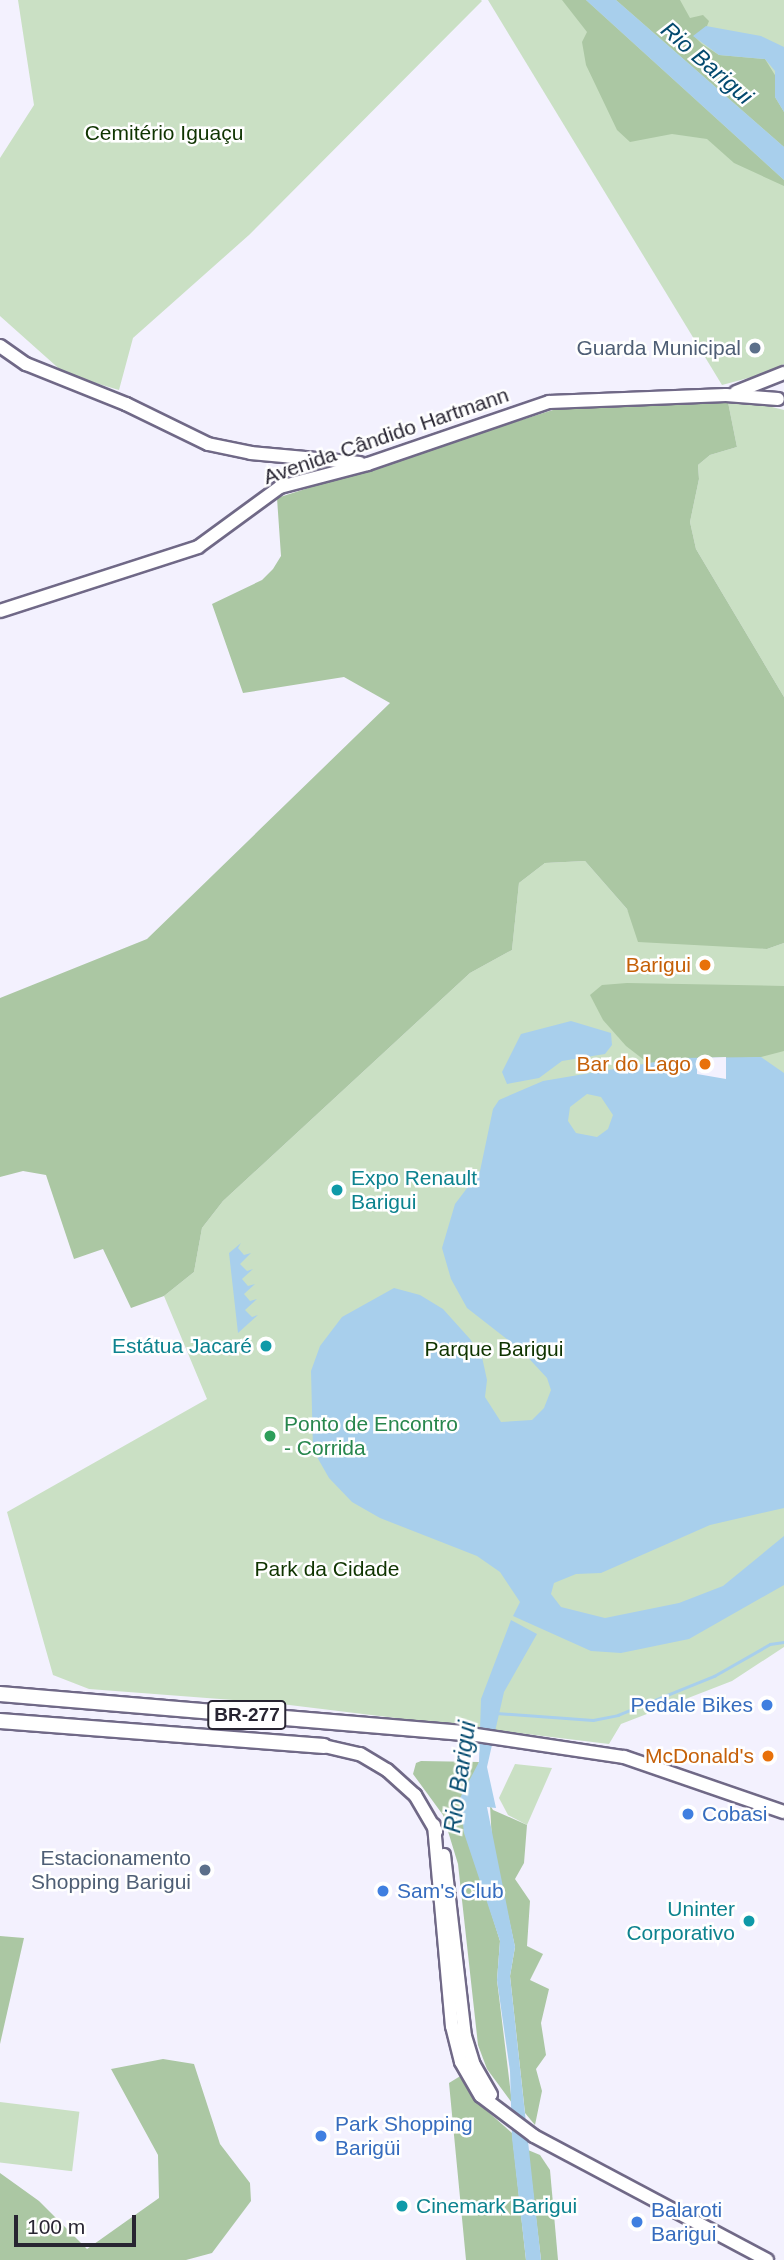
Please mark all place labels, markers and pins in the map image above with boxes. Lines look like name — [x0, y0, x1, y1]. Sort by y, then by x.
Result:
place label: Guarda Municipal — [576, 335, 741, 361]
marker: Guarda Municipal — [747, 340, 763, 356]
place label: Barigui — [626, 952, 691, 978]
marker: Barigui — [697, 957, 713, 973]
place label: Bar do Lago — [577, 1051, 691, 1077]
marker: Bar do Lago — [697, 1056, 713, 1072]
place label: Expo Renault Barigui — [351, 1165, 477, 1215]
marker: Expo Renault Barigui — [329, 1182, 345, 1198]
place label: Estátua Jacaré — [112, 1333, 252, 1359]
marker: Estátua Jacaré — [258, 1338, 274, 1354]
place label: Ponto de Encontro - Corrida — [284, 1411, 458, 1461]
marker: Ponto de Encontro - Corrida — [262, 1428, 278, 1444]
place label: Pedale Bikes — [630, 1692, 753, 1718]
marker: Pedale Bikes — [759, 1697, 775, 1713]
place label: McDonald's — [645, 1743, 754, 1769]
marker: McDonald's — [760, 1748, 776, 1764]
place label: Cobasi — [702, 1801, 767, 1827]
marker: Cobasi — [680, 1806, 696, 1822]
place label: Estacionamento Shopping Barigui — [31, 1845, 191, 1895]
marker: Estacionamento Shopping Barigui — [197, 1862, 213, 1878]
place label: Sam's Club — [397, 1878, 504, 1904]
marker: Sam's Club — [375, 1883, 391, 1899]
place label: Uninter Corporativo — [626, 1896, 735, 1946]
marker: Uninter Corporativo — [741, 1913, 757, 1929]
place label: Park Shopping Barigüi — [335, 2111, 473, 2161]
marker: Park Shopping Barigüi — [313, 2128, 329, 2144]
place label: Cinemark Barigui — [416, 2193, 577, 2219]
place label: Balaroti Barigui — [651, 2197, 722, 2247]
marker: Cinemark Barigui — [394, 2198, 410, 2214]
marker: Balaroti Barigui — [629, 2214, 645, 2230]

